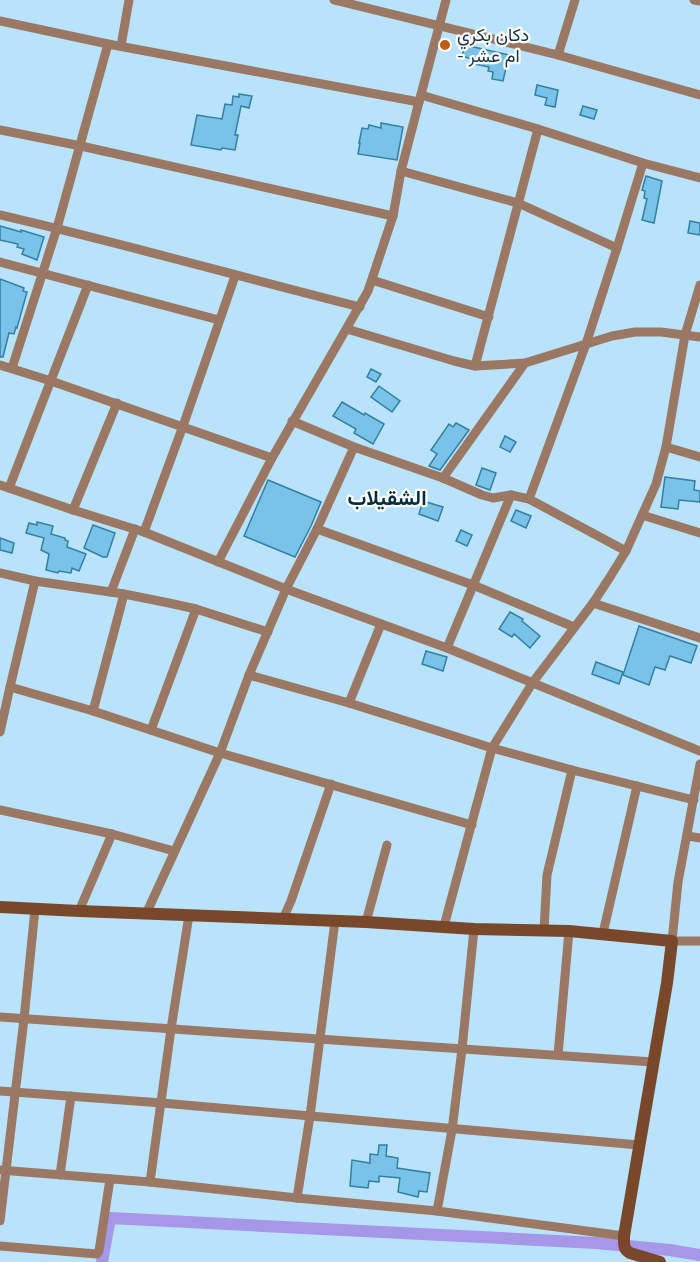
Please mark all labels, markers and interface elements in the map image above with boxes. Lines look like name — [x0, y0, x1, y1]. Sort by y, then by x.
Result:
place label: دكان بكري - ام عشر — [457, 24, 529, 68]
marker: دكان بكري - ام عشر — [438, 38, 452, 52]
district label: الشقيلاب — [347, 485, 427, 510]

